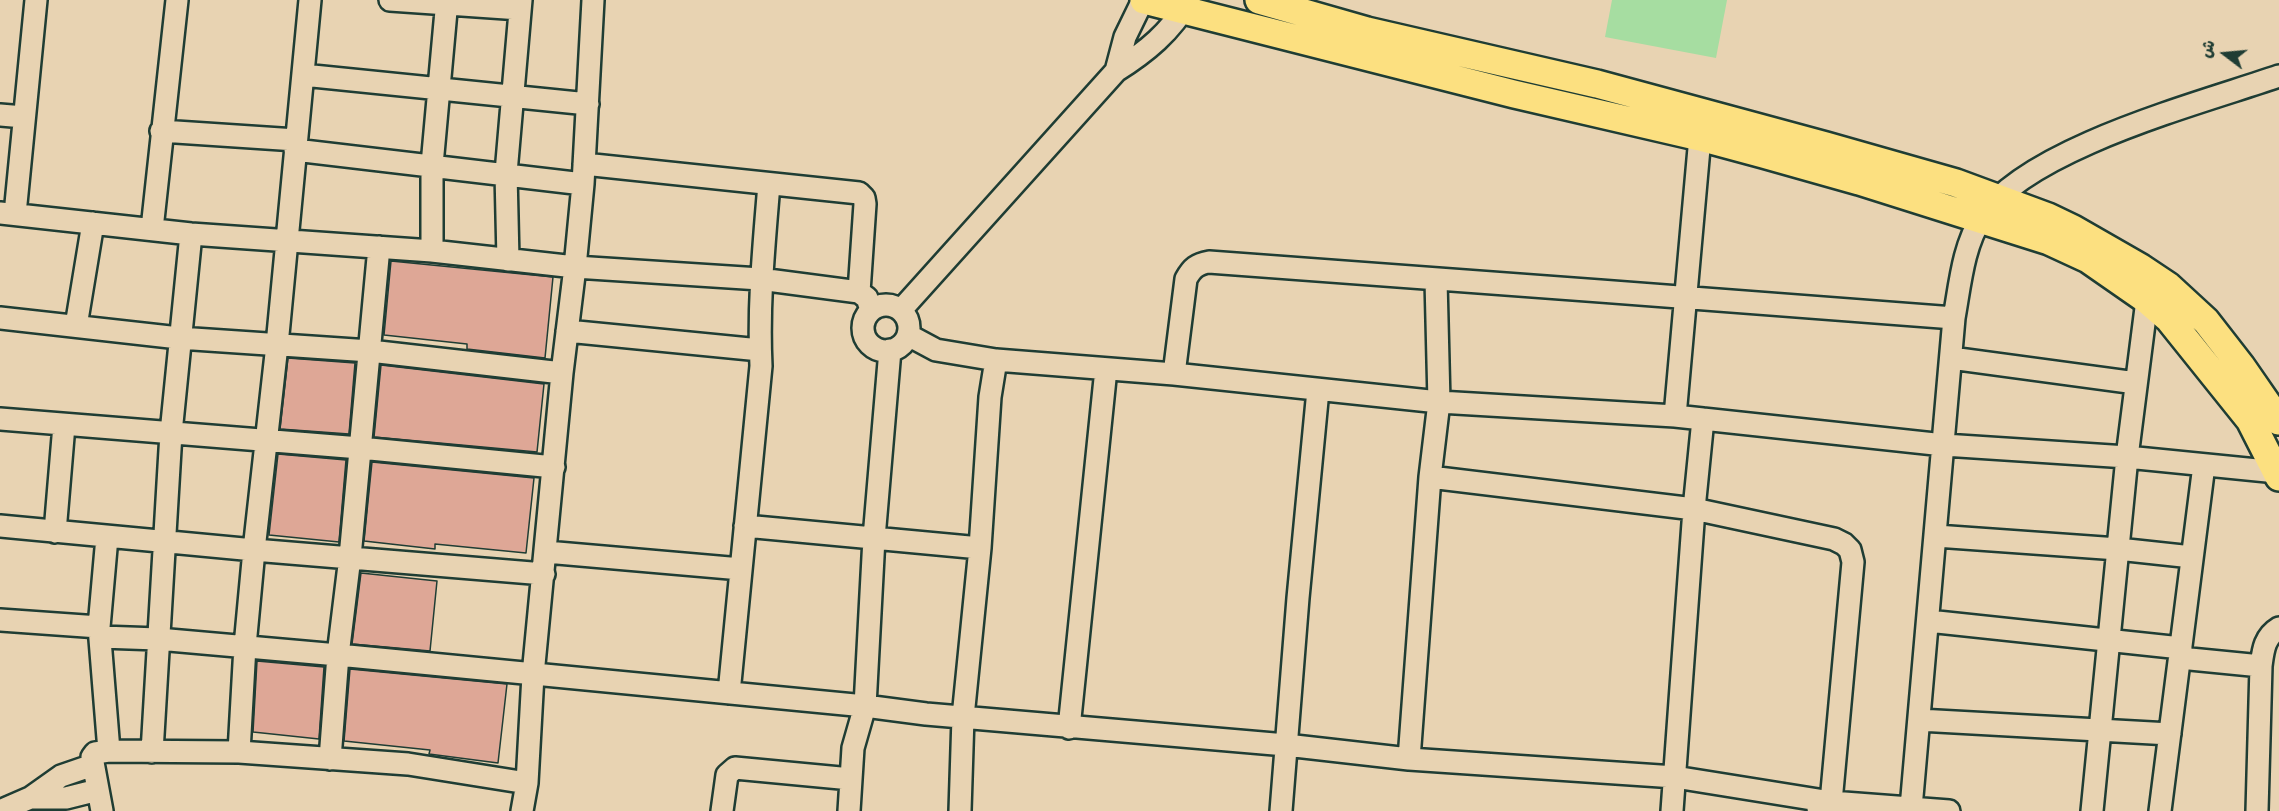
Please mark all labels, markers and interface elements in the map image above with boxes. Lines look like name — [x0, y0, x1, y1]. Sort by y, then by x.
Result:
north arrow — [2195, 24, 2255, 84]
text: ش — [2196, 38, 2220, 60]

